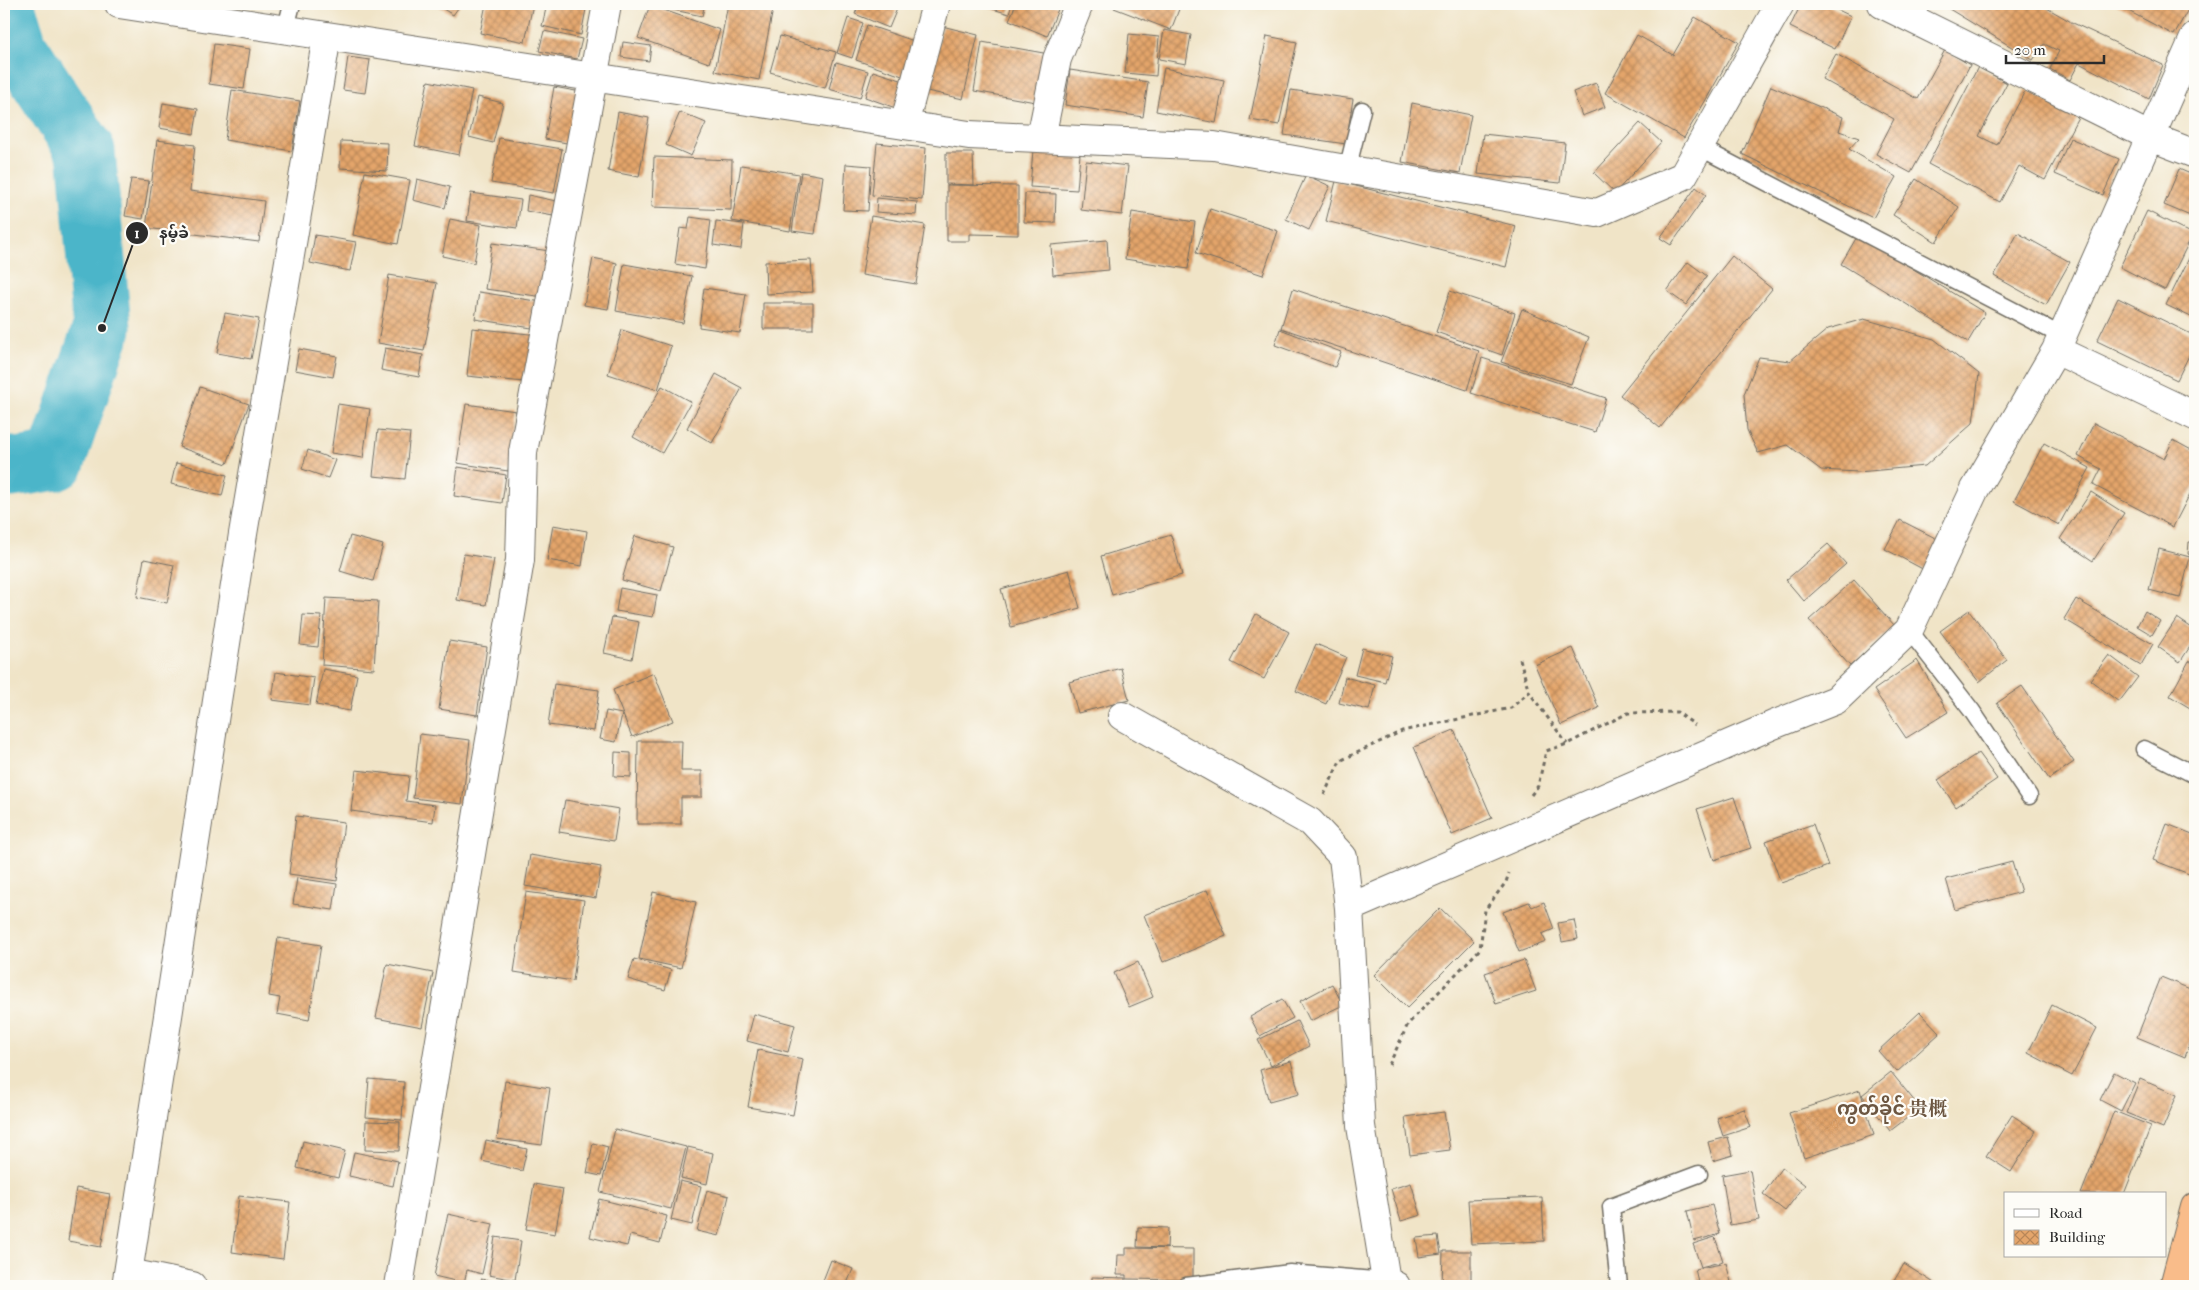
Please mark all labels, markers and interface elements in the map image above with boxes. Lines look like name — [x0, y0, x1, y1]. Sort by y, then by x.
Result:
scale bar — [2006, 32, 2104, 64]
text: 20 m — [2014, 41, 2046, 59]
callout: နမ့်ခဲ — [125, 218, 199, 248]
text: နမ့်ခဲ — [159, 223, 189, 245]
text: 1 — [134, 224, 140, 242]
district label: ကွတ်ခိုင် 贵概 — [1837, 1095, 1947, 1124]
legend — [2004, 1192, 2166, 1258]
text: Road — [2049, 1204, 2083, 1222]
text: Building — [2049, 1228, 2106, 1246]

